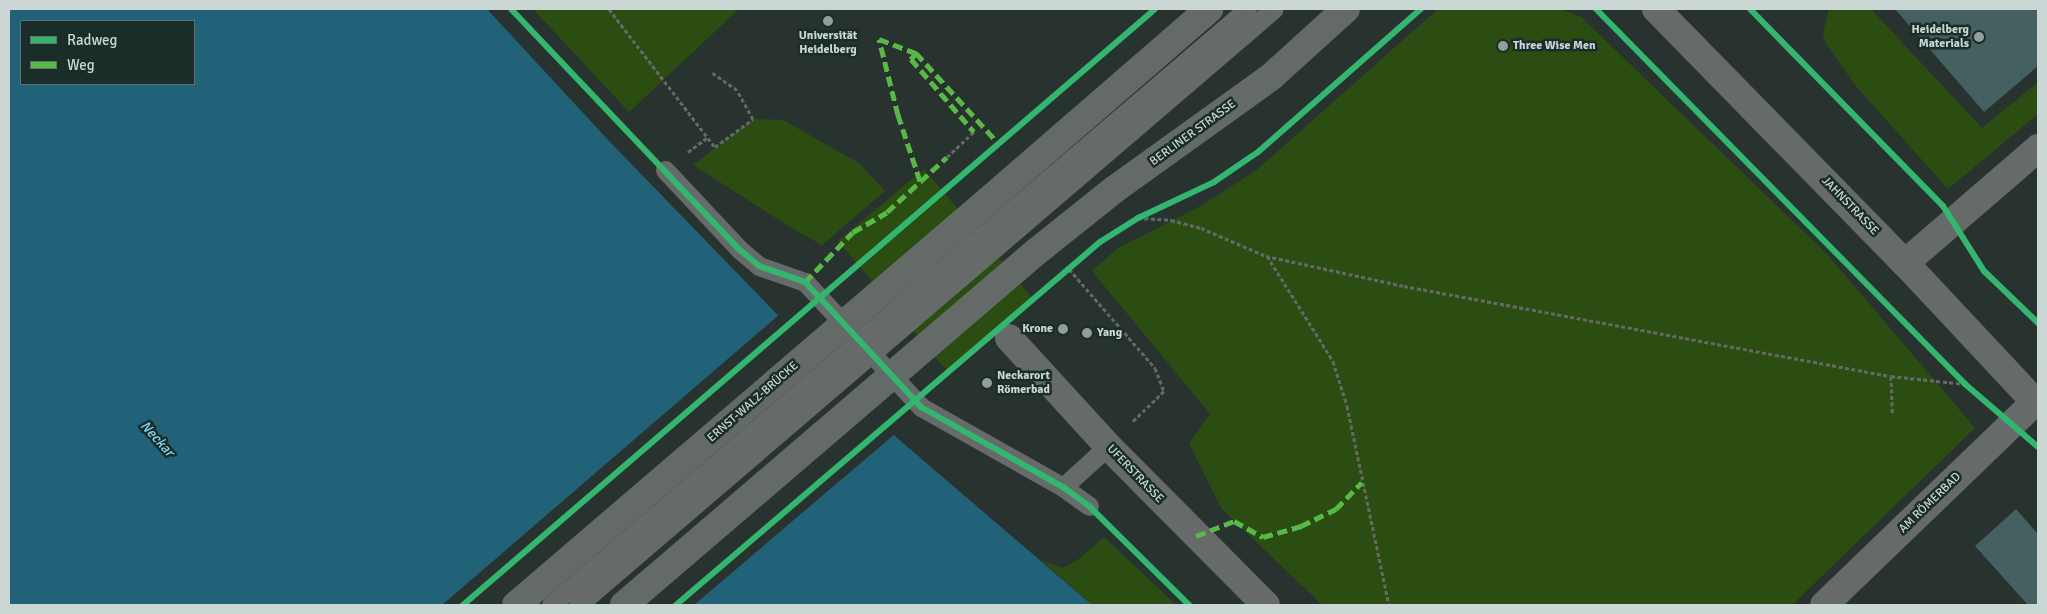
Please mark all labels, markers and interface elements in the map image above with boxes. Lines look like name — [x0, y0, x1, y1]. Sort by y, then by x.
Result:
marker: Universität Heidelberg — [822, 15, 834, 27]
legend — [20, 20, 195, 85]
place label: Heidelberg Materials — [1912, 23, 1969, 51]
place label: Universität Heidelberg — [799, 29, 857, 57]
text: Radweg — [67, 31, 117, 49]
marker: Heidelberg Materials — [1973, 31, 1985, 43]
place label: Three Wise Men — [1513, 39, 1596, 53]
marker: Three Wise Men — [1497, 40, 1509, 52]
text: Weg — [67, 56, 95, 74]
street label: BERLINER STRASSE — [1147, 97, 1239, 169]
street label: JAHNSTRASSE — [1819, 174, 1881, 238]
place label: Krone — [1022, 322, 1053, 336]
marker: Krone — [1057, 323, 1069, 335]
place label: Yang — [1097, 326, 1122, 340]
marker: Yang — [1081, 327, 1093, 339]
street label: ERNST-WALZ-BRÜCKE — [705, 359, 801, 445]
place label: Neckarort Römerbad — [997, 369, 1050, 397]
marker: Neckarort Römerbad — [981, 377, 993, 389]
water label: Neckar — [137, 418, 177, 460]
street label: UFERSTRASSE — [1104, 442, 1166, 506]
street label: AM RÖMERBAD — [1896, 470, 1964, 536]

